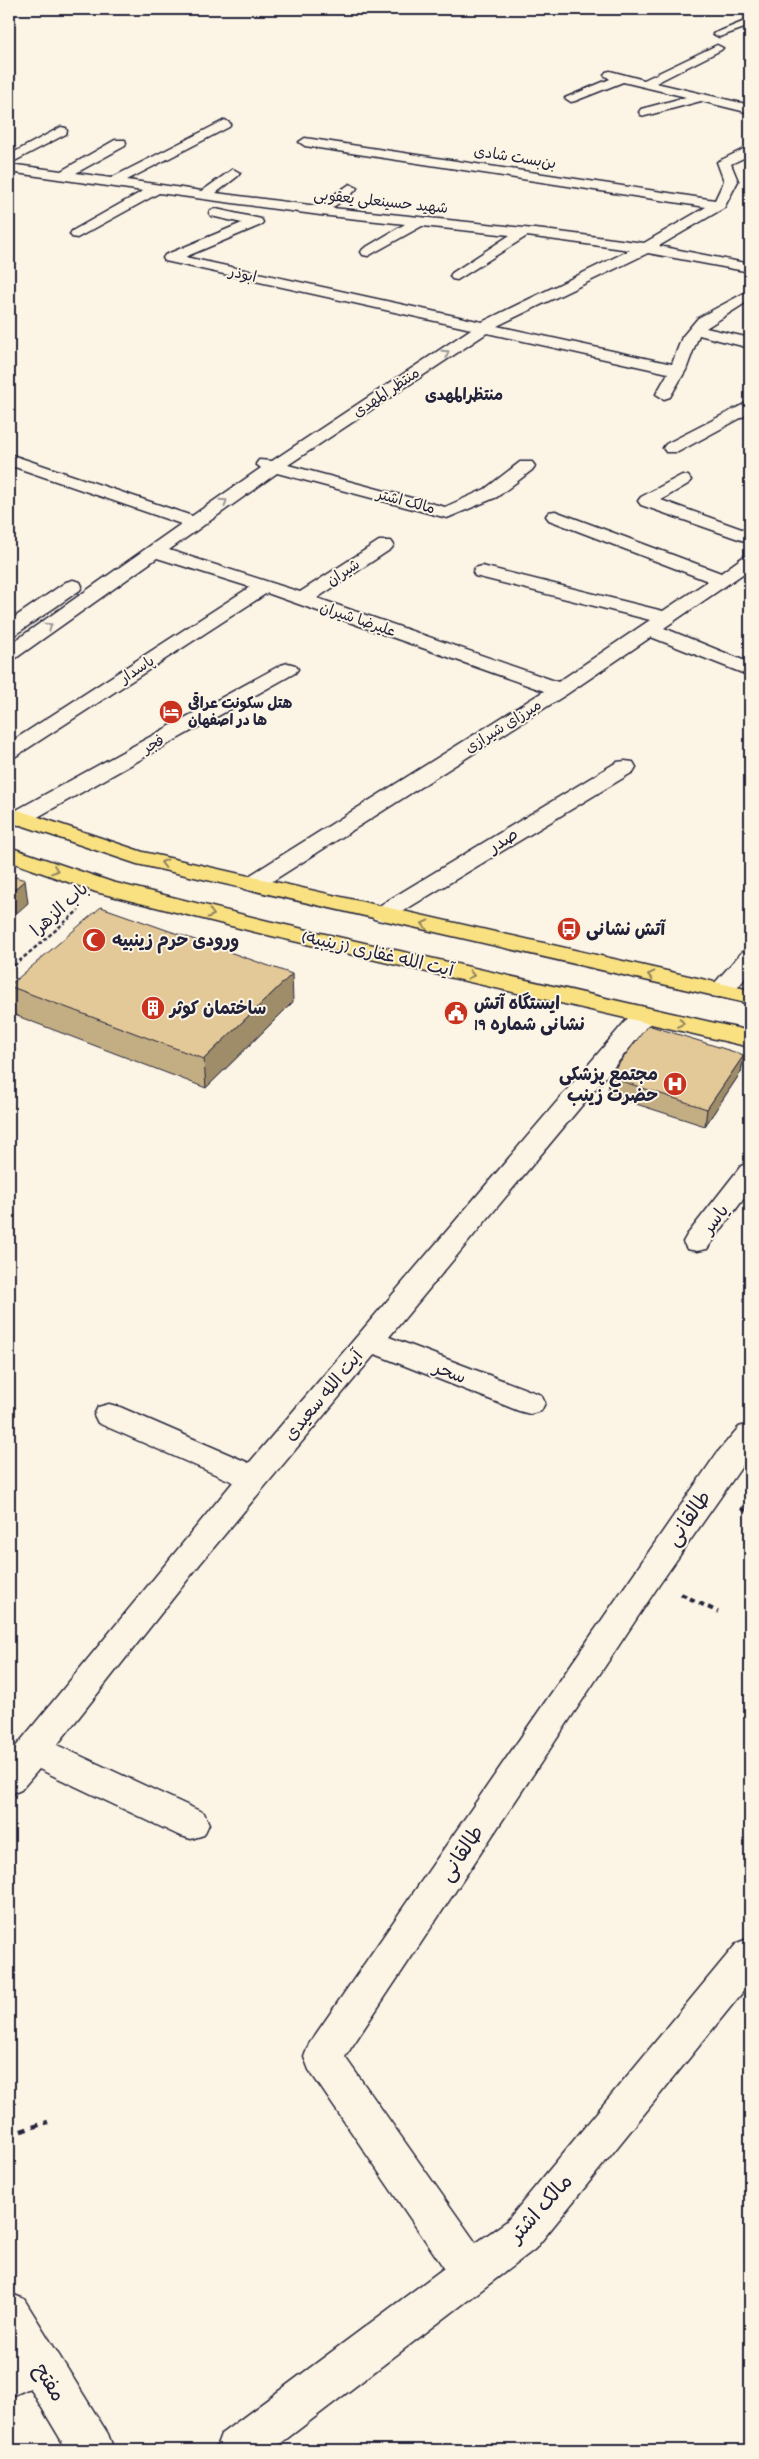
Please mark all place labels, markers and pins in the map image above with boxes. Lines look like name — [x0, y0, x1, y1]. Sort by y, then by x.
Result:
place label: هتل سکونت عراقی ها در اصفهان — [188, 692, 292, 733]
hotel icon: هتل سکونت عراقی ها در اصفهان — [158, 699, 184, 725]
bus stop icon: آتش نشانی — [556, 916, 582, 942]
place label: آتش نشانی — [586, 919, 666, 944]
mosque icon: ورودی حرم زینبیه — [81, 927, 107, 953]
place label: ورودی حرم زینبیه — [112, 930, 239, 955]
place label: ایستگاه آتش نشانی شماره 19 — [474, 992, 585, 1039]
building icon: ساختمان کوثر — [140, 995, 166, 1021]
place label: ساختمان کوثر — [168, 998, 266, 1023]
public building icon: ایستگاه آتش نشانی شماره 19 — [443, 1000, 469, 1026]
place label: مجتمع پزشکی حضرت زینب — [559, 1064, 658, 1110]
hospital icon: مجتمع پزشکی حضرت زینب — [662, 1071, 688, 1097]

